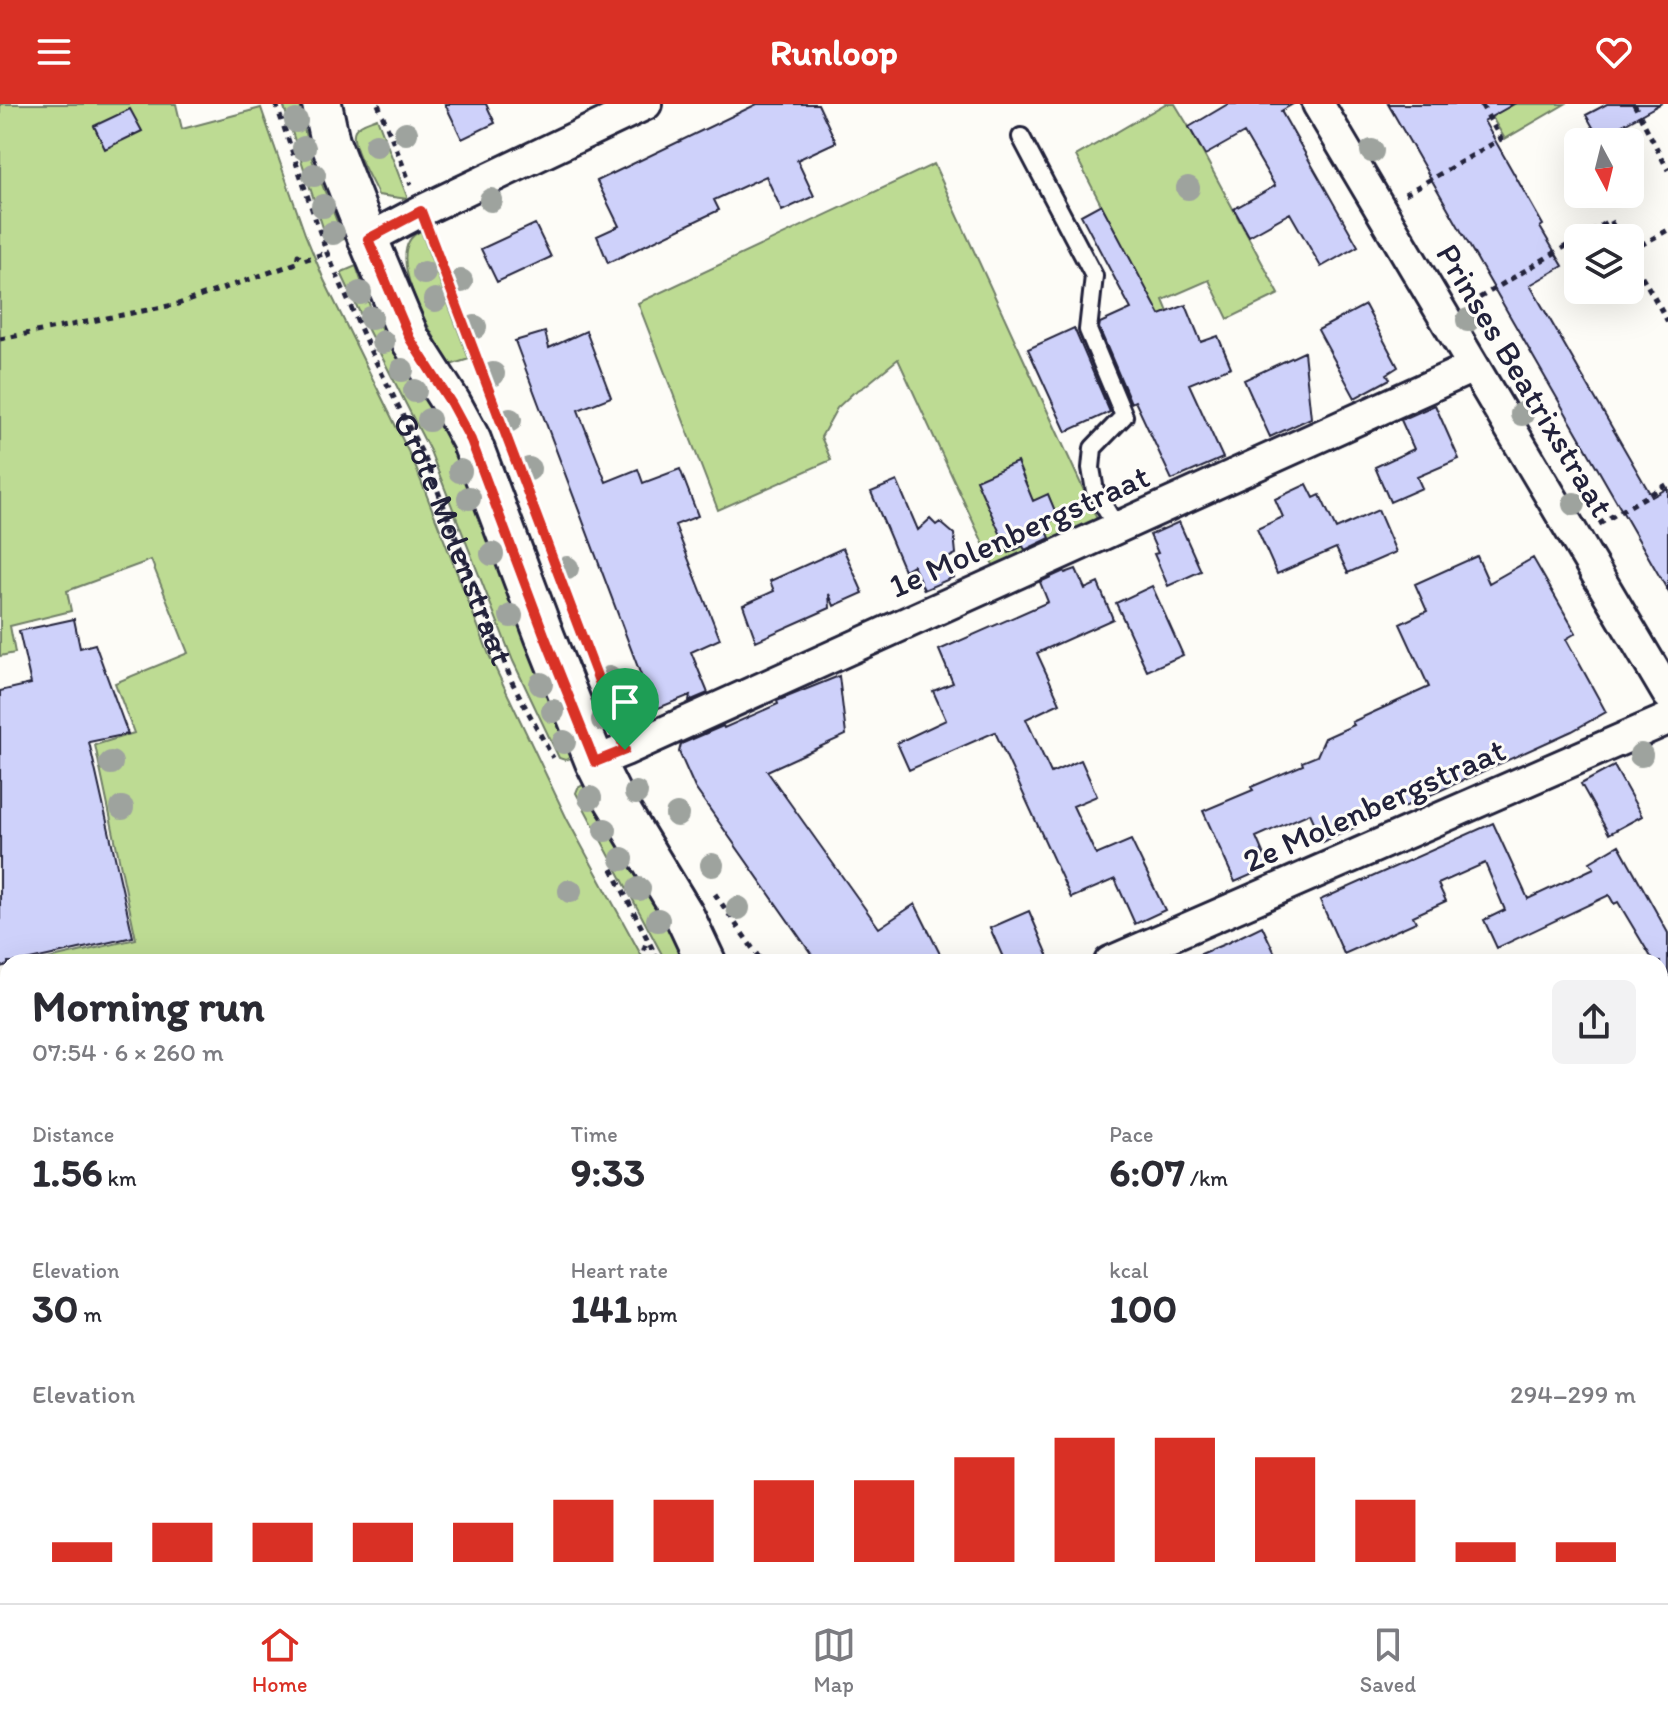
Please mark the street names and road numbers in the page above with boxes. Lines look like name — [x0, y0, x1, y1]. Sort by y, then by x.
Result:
street label: Prinses Beatrixstraat — [1427, 236, 1623, 524]
street label: Grote Molenstraat — [384, 405, 524, 671]
street label: 1e Molenbergstraat — [882, 455, 1156, 607]
street label: 2e Molenbergstraat — [1237, 729, 1511, 881]

